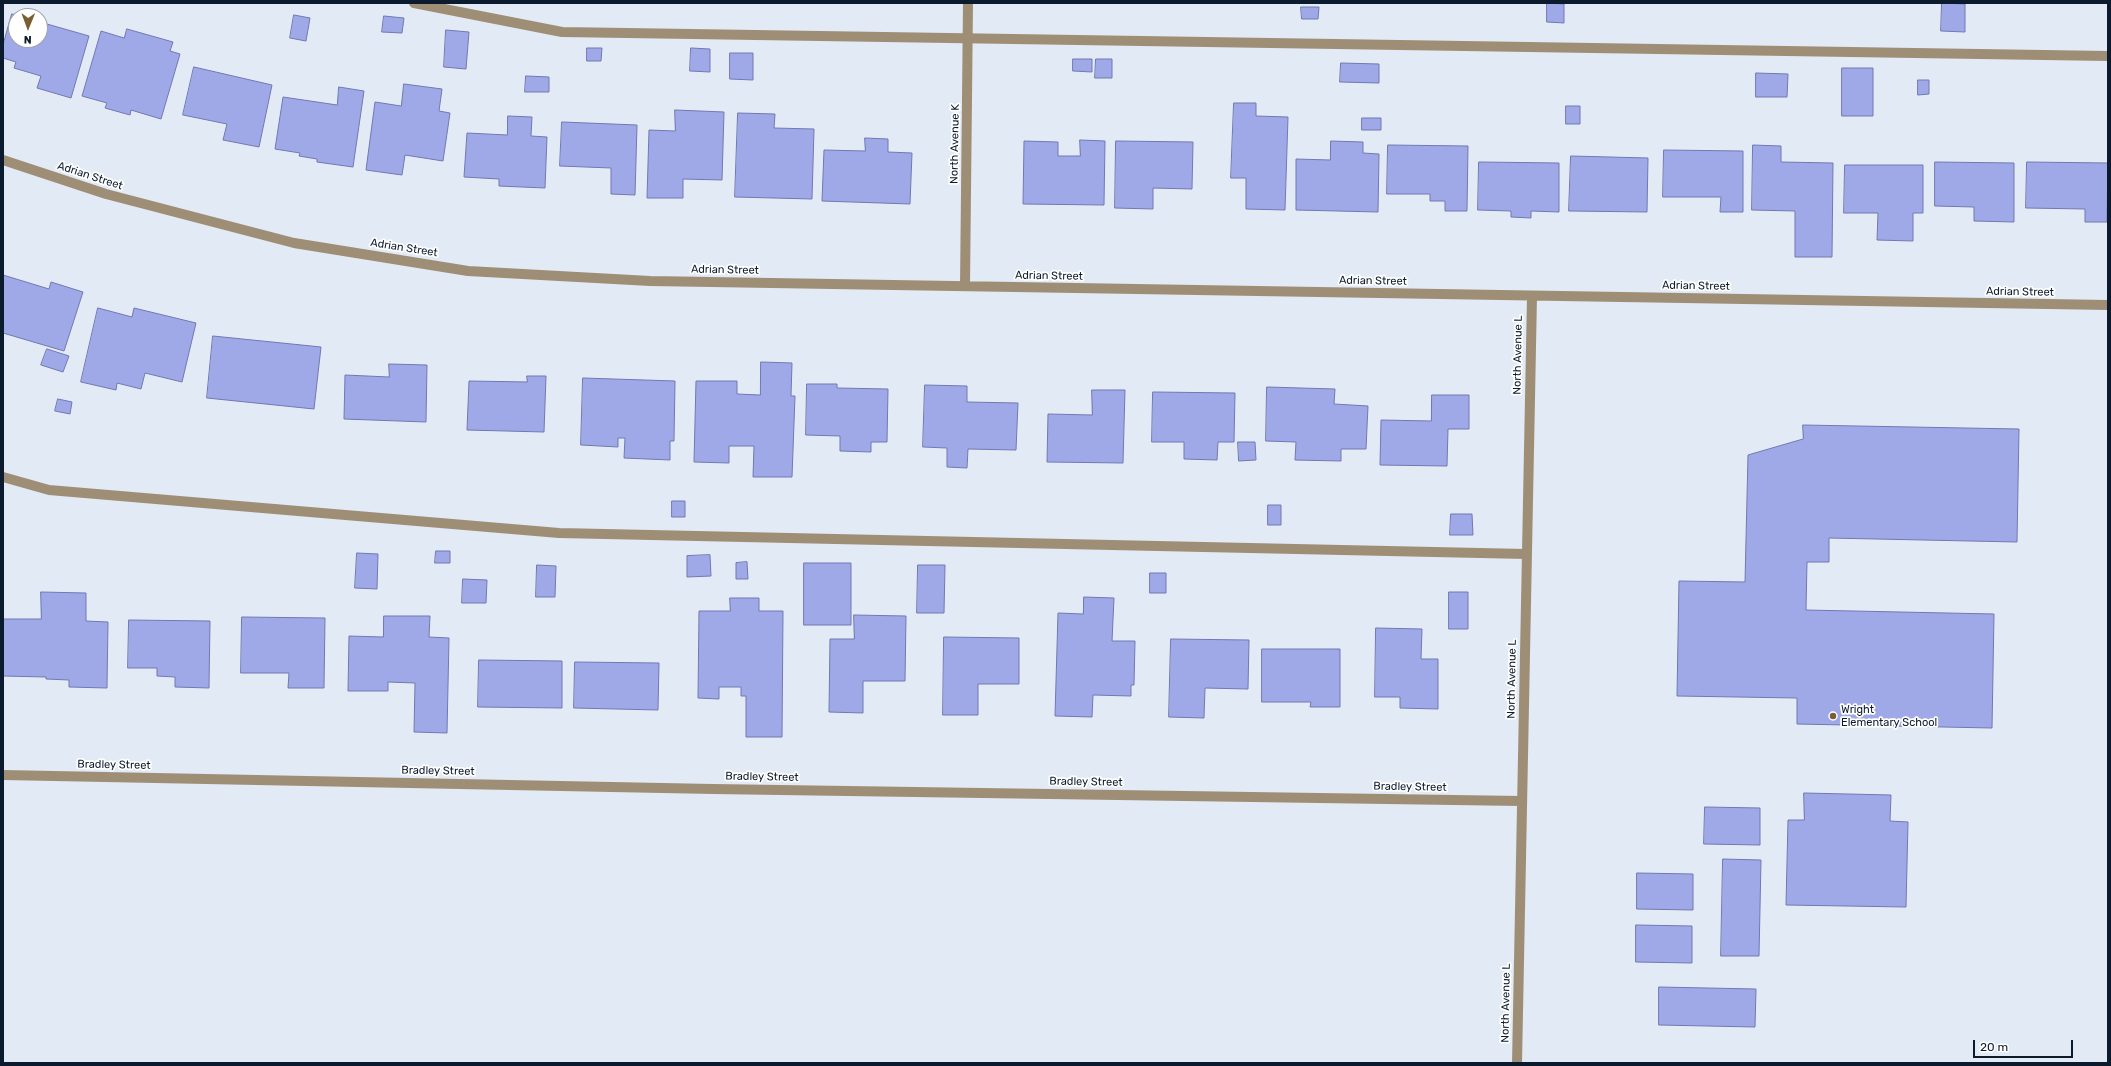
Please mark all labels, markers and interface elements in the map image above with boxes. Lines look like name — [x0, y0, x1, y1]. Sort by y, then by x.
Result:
north arrow — [8, 8, 48, 48]
text: N — [24, 33, 32, 46]
street label: North Avenue K — [948, 104, 962, 184]
street label: Adrian Street — [56, 159, 124, 193]
street label: Adrian Street — [369, 236, 439, 260]
street label: Adrian Street — [691, 263, 759, 277]
street label: Adrian Street — [1015, 269, 1083, 283]
street label: Adrian Street — [1339, 274, 1407, 288]
street label: Adrian Street — [1662, 279, 1730, 293]
street label: Adrian Street — [1986, 285, 2054, 299]
street label: North Avenue L — [1511, 315, 1525, 395]
street label: North Avenue L — [1505, 639, 1519, 719]
place label: Wright Elementary School — [1841, 703, 1937, 729]
marker: Wright Elementary School — [1828, 711, 1838, 721]
street label: Bradley Street — [77, 758, 151, 772]
street label: Bradley Street — [401, 764, 475, 778]
street label: Bradley Street — [725, 770, 799, 784]
street label: Bradley Street — [1049, 775, 1123, 789]
street label: Bradley Street — [1373, 780, 1447, 794]
street label: North Avenue L — [1499, 963, 1513, 1043]
scale bar — [1975, 1032, 2075, 1058]
text: 20 m — [1980, 1040, 2008, 1054]

